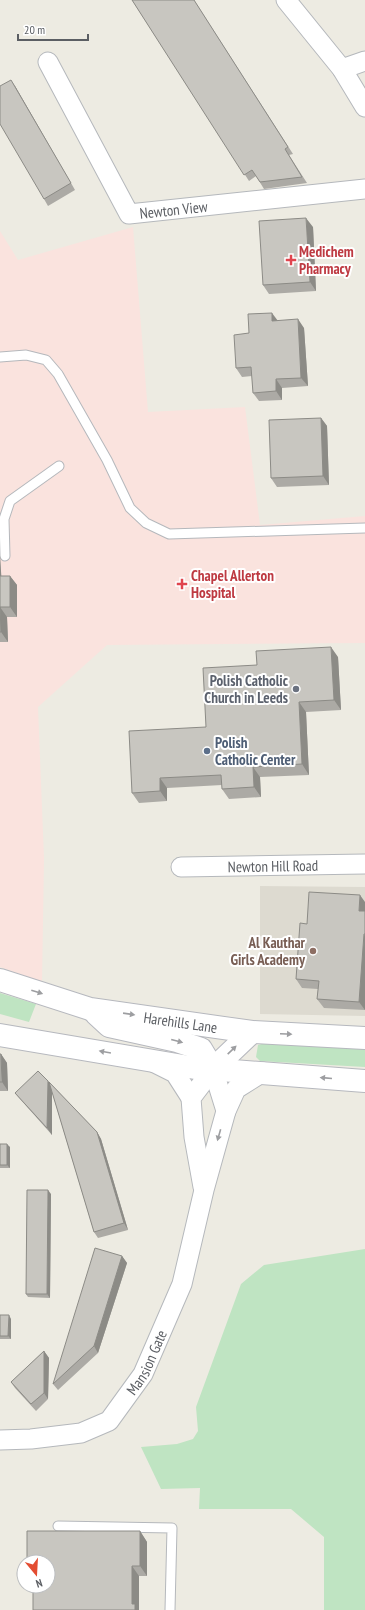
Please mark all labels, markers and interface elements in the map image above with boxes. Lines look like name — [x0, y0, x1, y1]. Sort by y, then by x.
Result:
scale bar — [18, 16, 88, 42]
text: 20 m — [24, 22, 45, 37]
street label: Newton View — [139, 196, 209, 222]
place label: Medichem Pharmacy — [299, 242, 354, 278]
marker: Medichem Pharmacy — [286, 255, 296, 265]
place label: Chapel Allerton Hospital — [191, 566, 274, 602]
marker: Chapel Allerton Hospital — [176, 578, 188, 590]
place label: Polish Catholic Church in Leeds — [204, 671, 289, 707]
marker: Polish Catholic Church in Leeds — [291, 684, 301, 694]
place label: Polish Catholic Center — [215, 733, 296, 769]
marker: Polish Catholic Center — [202, 746, 212, 756]
street label: Newton Hill Road — [228, 855, 318, 876]
place label: Al Kauthar Girls Academy — [230, 933, 306, 969]
marker: Al Kauthar Girls Academy — [308, 946, 318, 956]
one-way arrow — [31, 989, 43, 995]
street label: Harehills Lane — [142, 1007, 219, 1036]
one-way arrow — [123, 1011, 135, 1017]
one-way arrow — [280, 1030, 292, 1037]
one-way arrow — [171, 1038, 183, 1044]
one-way arrow — [227, 1045, 237, 1055]
one-way arrow — [99, 1049, 111, 1055]
one-way arrow — [320, 1074, 332, 1081]
one-way arrow — [216, 1129, 222, 1141]
street label: Mansion Gate — [122, 1327, 171, 1398]
north arrow — [16, 1554, 56, 1594]
text: N — [34, 1576, 44, 1591]

